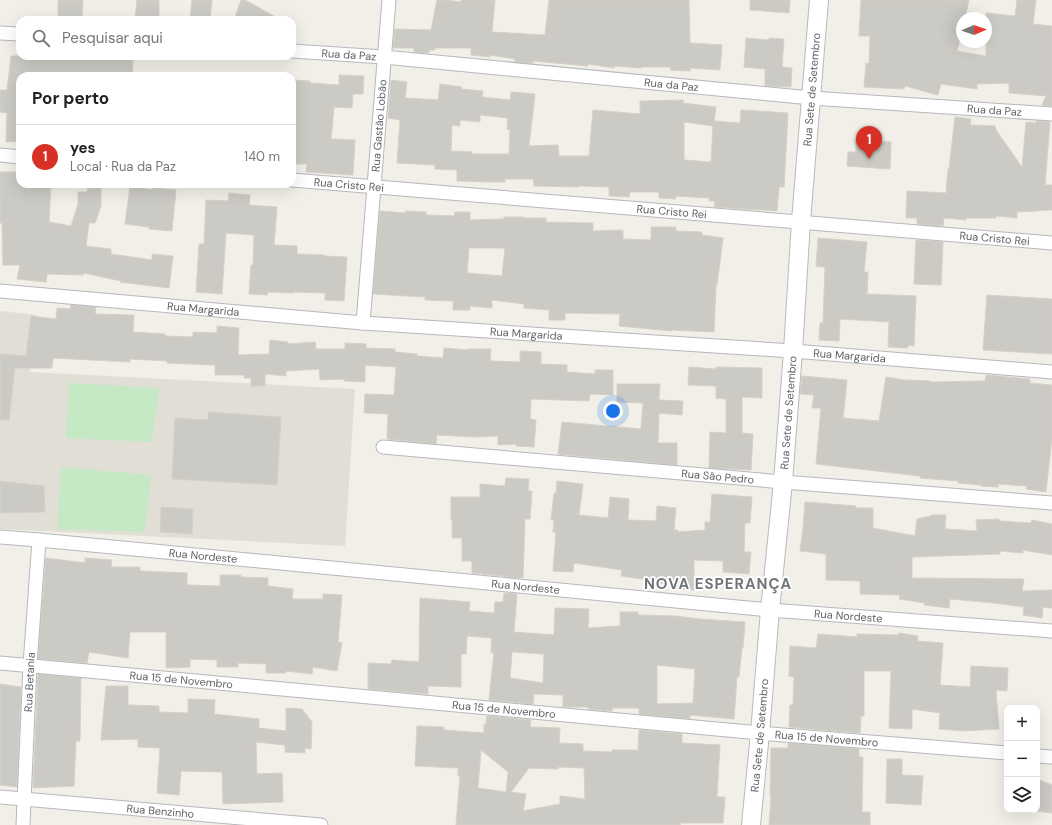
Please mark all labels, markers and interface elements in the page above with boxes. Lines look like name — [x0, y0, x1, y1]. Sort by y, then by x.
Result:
north arrow — [956, 12, 992, 48]
search box — [16, 16, 296, 60]
icon: search — [30, 27, 52, 49]
text: Pesquisar aqui — [62, 28, 163, 48]
street label: Rua Sete de Setembro — [800, 32, 823, 147]
street label: Rua da Paz — [321, 46, 377, 63]
street label: Rua da Paz — [644, 75, 699, 94]
street label: Rua Gastão Lobão — [368, 79, 390, 172]
text: Por perto — [32, 87, 109, 109]
street label: Rua da Paz — [967, 101, 1022, 119]
pin: 1 — [856, 126, 882, 159]
text: yes — [70, 138, 95, 158]
text: 1 — [43, 148, 47, 165]
text: 140 m — [244, 148, 280, 165]
text: Local · Rua da Paz — [70, 158, 176, 175]
street label: Rua Cristo Rei — [313, 175, 384, 195]
street label: Rua Cristo Rei — [636, 202, 707, 221]
street label: Rua Cristo Rei — [959, 228, 1030, 248]
street label: Rua Margarida — [166, 299, 240, 319]
street label: Rua Margarida — [490, 324, 563, 343]
street label: Rua Margarida — [813, 346, 886, 365]
street label: Rua Sete de Setembro — [777, 356, 800, 470]
your location — [603, 401, 623, 421]
street label: Rua São Pedro — [681, 466, 755, 486]
street label: Rua Nordeste — [168, 545, 238, 566]
district label: NOVA ESPERANÇA — [644, 574, 792, 594]
street label: Rua Nordeste — [491, 576, 560, 597]
street label: Rua Nordeste — [814, 606, 883, 625]
street label: Rua Betania — [21, 652, 38, 712]
street label: Rua 15 de Novembro — [129, 668, 234, 691]
street label: Rua Sete de Setembro — [747, 678, 771, 793]
street label: Rua 15 de Novembro — [452, 698, 556, 721]
map controls — [1004, 705, 1040, 813]
button: + — [1004, 705, 1040, 741]
street label: Rua 15 de Novembro — [774, 727, 879, 750]
button: − — [1004, 741, 1040, 777]
button: layers — [1004, 777, 1040, 813]
street label: Rua Benzinho — [126, 801, 195, 821]

